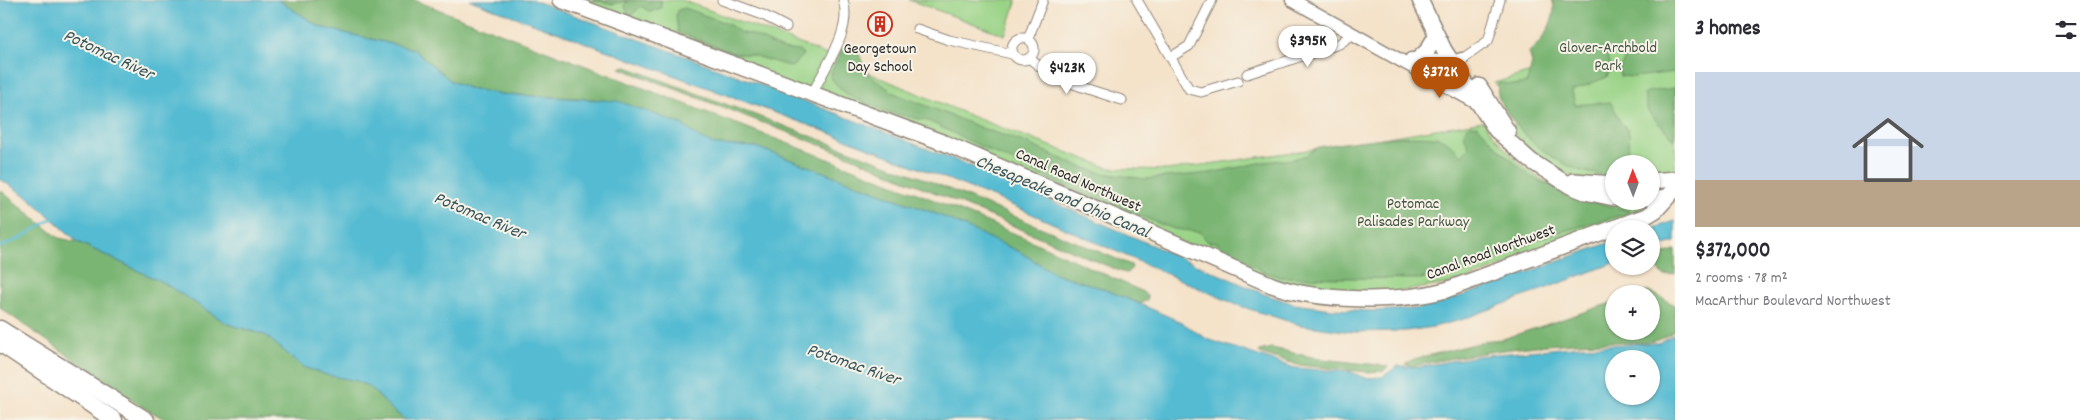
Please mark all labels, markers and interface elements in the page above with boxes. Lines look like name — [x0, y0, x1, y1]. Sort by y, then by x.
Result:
building icon: Georgetown Day School — [867, 11, 893, 37]
text: 3 homes — [1695, 15, 1761, 45]
icon: filters — [2052, 16, 2080, 44]
water label: Potomac River — [59, 24, 159, 89]
pin: $395K — [1273, 26, 1343, 68]
text: $395K — [1289, 30, 1327, 53]
park label: Glover-Archbold Park — [1559, 37, 1657, 78]
place label: Georgetown Day School — [844, 38, 916, 79]
pin: $423K — [1032, 52, 1102, 95]
pin: $372K — [1405, 56, 1475, 99]
text: $423K — [1049, 57, 1085, 80]
text: $372K — [1422, 61, 1458, 84]
icon: home — [1843, 105, 1933, 195]
street label: Canal Road Northwest — [1011, 143, 1145, 219]
water label: Chesapeake and Ohio Canal — [971, 150, 1154, 247]
north arrow — [1605, 155, 1660, 210]
map controls — [1605, 155, 1660, 405]
water label: Potomac River — [429, 187, 531, 248]
park label: Potomac Palisades Parkway — [1357, 193, 1470, 234]
street label: Canal Road Northwest — [1423, 219, 1559, 287]
button: layers — [1605, 220, 1660, 275]
text: $372,000 — [1695, 237, 1771, 267]
text: 2 rooms · 78 m² — [1695, 267, 1788, 290]
button: + — [1605, 285, 1660, 340]
text: MacArthur Boulevard Northwest — [1695, 290, 1891, 313]
water label: Potomac River — [803, 338, 905, 394]
button: − — [1605, 350, 1660, 405]

